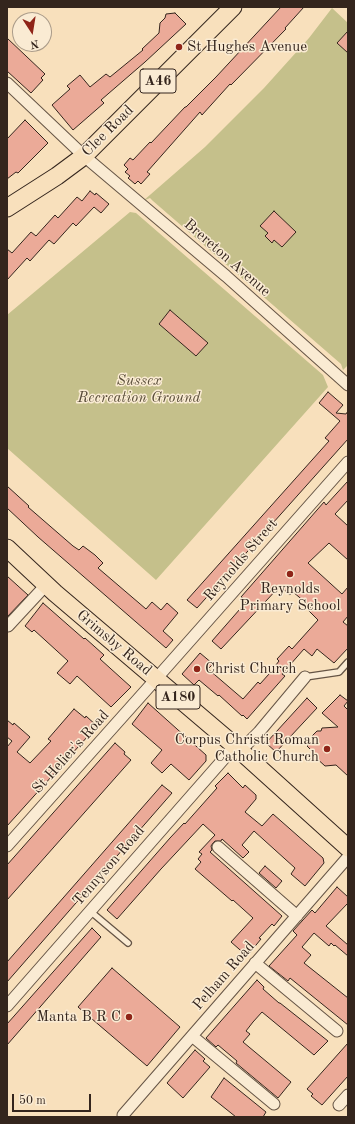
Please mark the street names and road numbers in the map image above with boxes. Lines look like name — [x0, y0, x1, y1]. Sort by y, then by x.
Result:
road number: A46 — [140, 69, 176, 93]
street label: Clee Road — [78, 101, 138, 161]
street label: Brereton Avenue — [180, 215, 274, 301]
street label: Reynolds Street — [200, 515, 282, 605]
street label: Grimsby Road — [73, 606, 155, 680]
road number: A180 — [156, 685, 200, 709]
street label: St Helier's Road — [29, 706, 113, 798]
street label: Tennyson Road — [69, 822, 149, 910]
street label: Pelham Road — [189, 938, 259, 1014]

